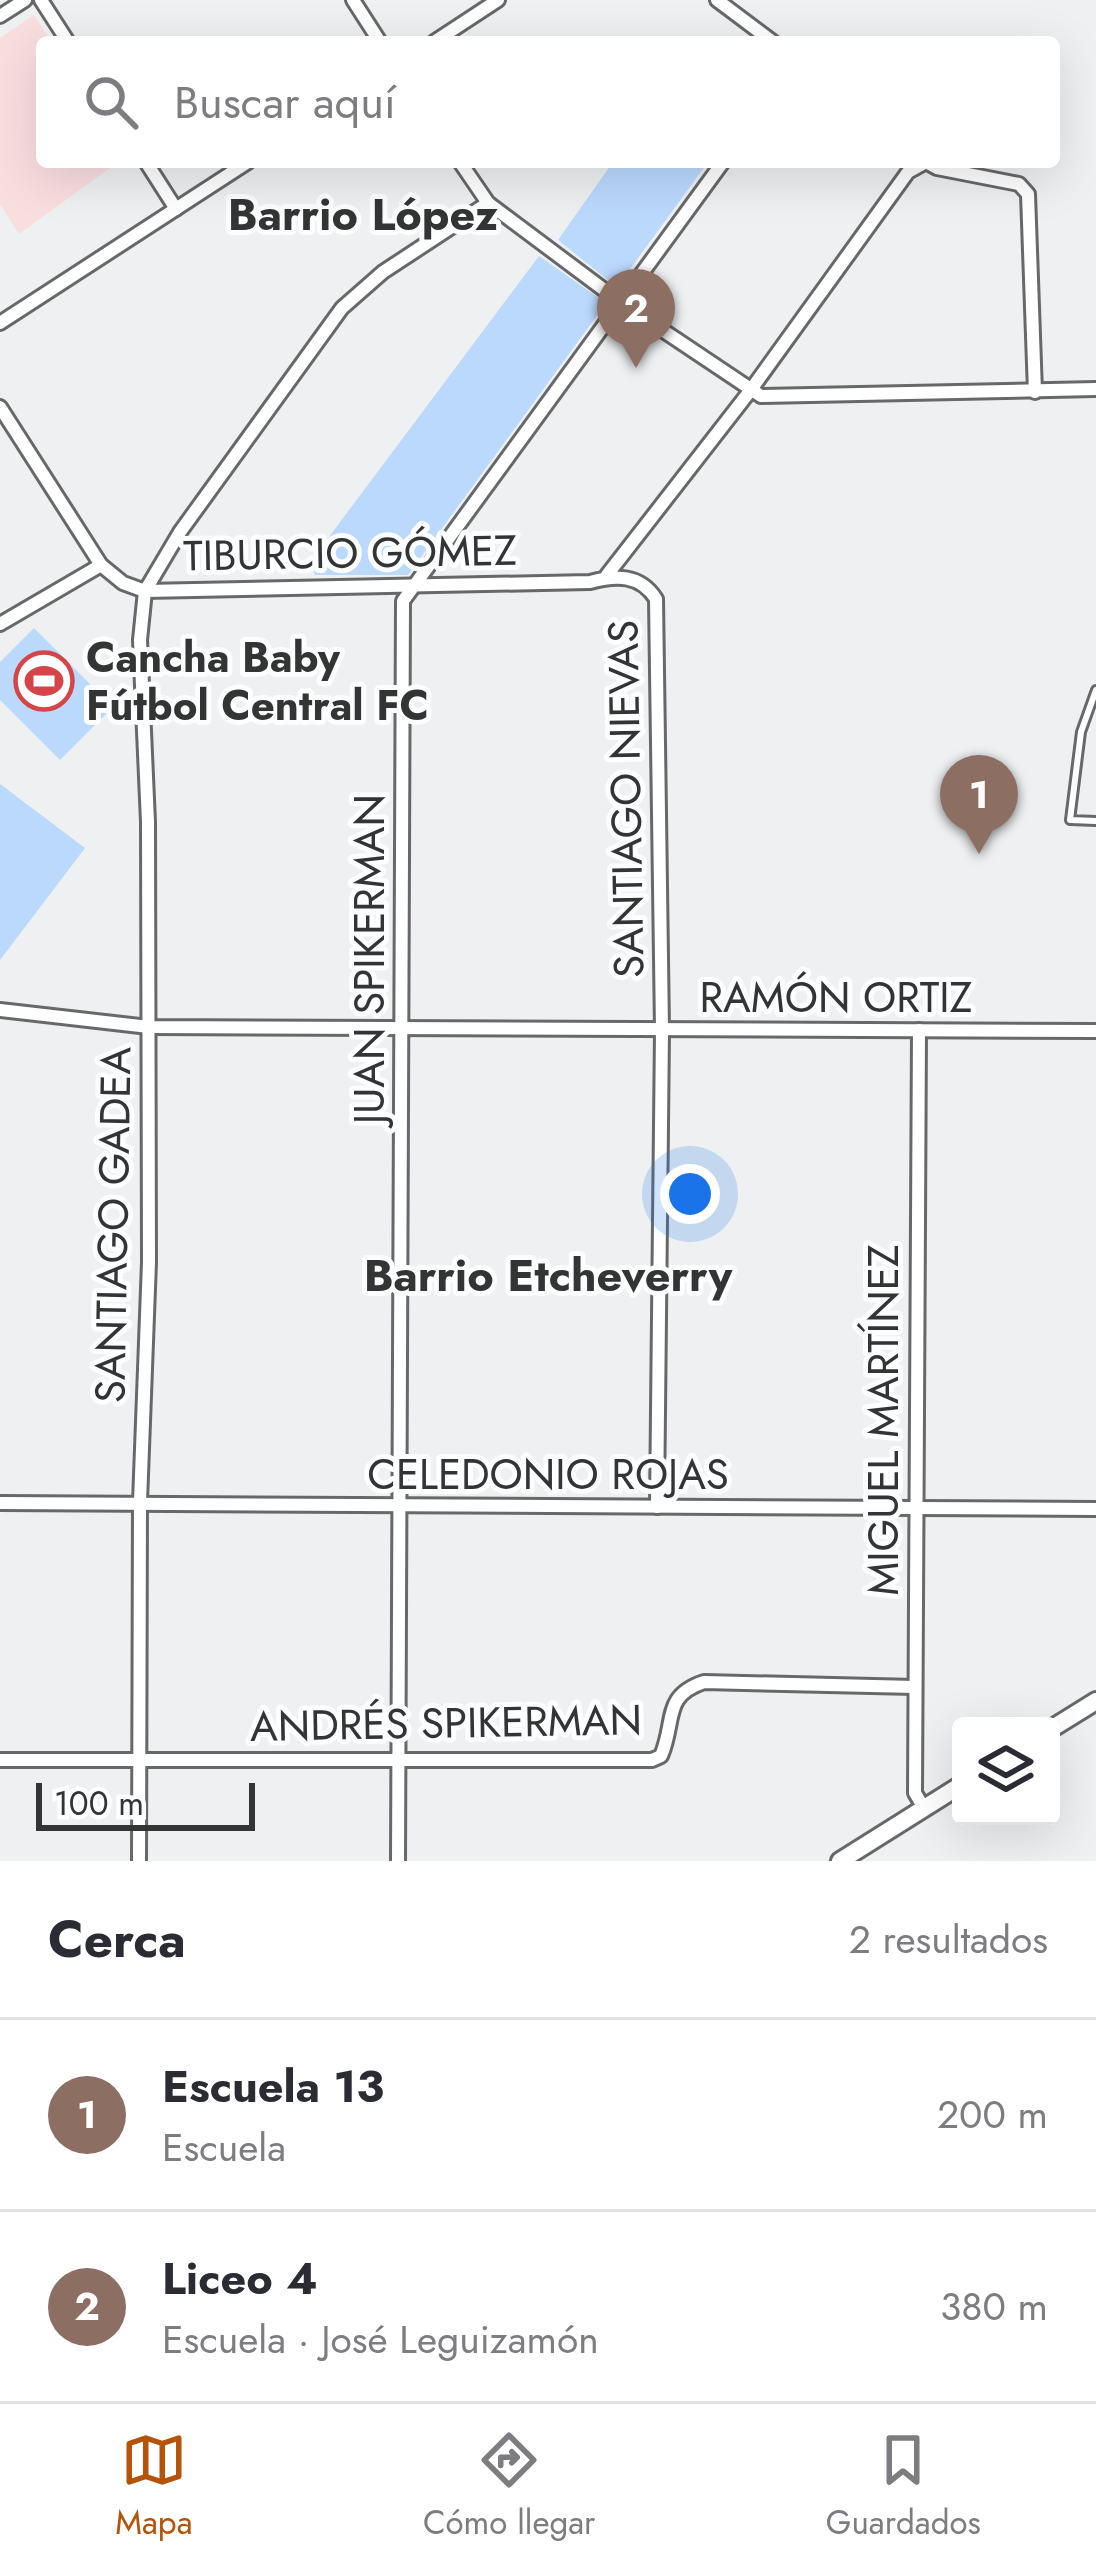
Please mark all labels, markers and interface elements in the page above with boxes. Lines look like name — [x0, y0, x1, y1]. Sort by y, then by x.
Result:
search box — [36, 36, 1060, 168]
icon: search — [78, 69, 144, 135]
text: Buscar aquí — [174, 70, 396, 135]
district label: Barrio López — [228, 182, 498, 247]
pin: 2 — [597, 269, 675, 368]
street label: TIBURCIO GÓMEZ — [183, 520, 517, 586]
street label: SANTIAGO NIEVAS — [592, 619, 660, 979]
place label: Cancha Baby Fútbol Central FC — [86, 627, 429, 736]
sports icon: Cancha Baby Fútbol Central FC — [13, 650, 75, 712]
pin: 1 — [940, 755, 1018, 854]
street label: JUAN SPIKERMAN — [339, 794, 400, 1129]
street label: RAMÓN ORTIZ — [699, 967, 973, 1028]
street label: SANTIAGO GADEA — [79, 1046, 147, 1404]
your location — [660, 1164, 720, 1224]
district label: Barrio Etcheverry — [364, 1243, 733, 1308]
street label: MIGUEL MARTÍNEZ — [853, 1244, 914, 1596]
street label: CELEDONIO ROJAS — [367, 1444, 729, 1505]
street label: ANDRÉS SPIKERMAN — [249, 1689, 643, 1757]
map controls — [952, 1717, 1060, 1825]
button: layers — [952, 1717, 1060, 1825]
scale bar — [36, 1777, 255, 1830]
text: 100 m — [54, 1780, 144, 1827]
text: Cerca — [48, 1902, 186, 1976]
text: 2 resultados — [849, 1911, 1048, 1968]
text: Escuela 13 — [162, 2054, 384, 2119]
text: 1 — [77, 2086, 97, 2143]
text: 200 m — [937, 2086, 1048, 2143]
text: Escuela — [162, 2119, 286, 2176]
text: Liceo 4 — [162, 2246, 318, 2311]
text: 2 — [74, 2278, 100, 2335]
text: 380 m — [940, 2278, 1048, 2335]
text: Escuela · José Leguizamón — [162, 2311, 599, 2368]
tab: Mapa — [115, 2427, 193, 2546]
tab: Cómo llegar — [423, 2427, 595, 2546]
tab: Guardados — [826, 2427, 981, 2546]

